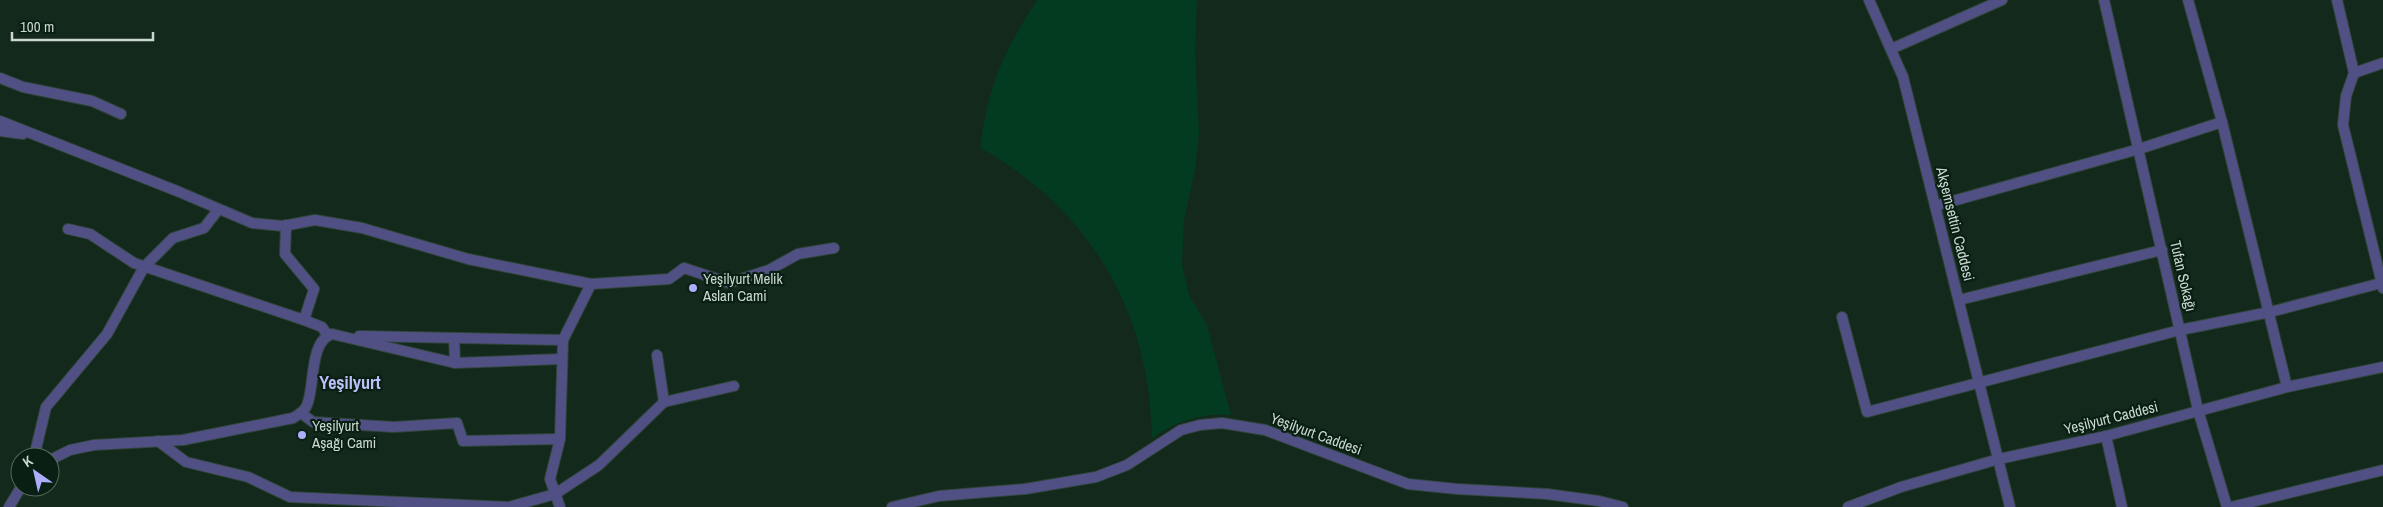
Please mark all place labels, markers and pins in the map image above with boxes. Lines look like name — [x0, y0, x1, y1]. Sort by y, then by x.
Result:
place label: Yeşilyurt Melik Aslan Cami — [702, 268, 784, 306]
marker: Yeşilyurt Melik Aslan Cami — [687, 282, 699, 294]
place label: Yeşilyurt Aşağı Cami — [311, 415, 376, 453]
marker: Yeşilyurt Aşağı Cami — [296, 429, 308, 441]

